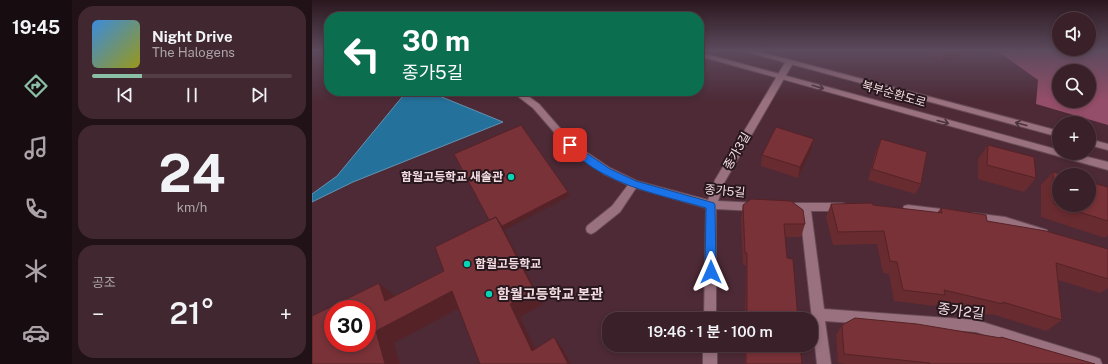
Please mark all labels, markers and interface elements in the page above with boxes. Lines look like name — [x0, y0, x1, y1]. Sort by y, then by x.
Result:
map controls — [1052, 12, 1096, 212]
button: sound — [1052, 12, 1096, 56]
text: 19:45 — [12, 17, 60, 38]
text: 30 m — [402, 24, 470, 57]
text: Night Drive — [152, 28, 233, 45]
icon: left — [336, 28, 388, 80]
text: The Halogens — [152, 45, 235, 60]
text: 종가5길 — [402, 62, 463, 83]
button: search — [1052, 64, 1096, 108]
icon: directions — [22, 72, 50, 100]
street label: 북부순환도로 — [860, 78, 928, 110]
icon: previous — [114, 84, 136, 106]
icon: pause — [181, 84, 203, 106]
icon: next — [248, 84, 270, 106]
one-way arrow — [811, 84, 824, 91]
button: + — [1052, 116, 1096, 160]
one-way arrow — [936, 118, 949, 126]
one-way arrow — [1015, 120, 1028, 127]
pin — [553, 128, 587, 162]
street label: 종가3길 — [721, 130, 753, 172]
icon: music — [22, 134, 50, 162]
icon: arrive — [559, 134, 581, 156]
text: 24 — [158, 143, 226, 204]
button: − — [1052, 168, 1096, 212]
place label: 함월고등학교 새솔관 — [401, 170, 503, 184]
marker: 함월고등학교 새솔관 — [506, 172, 516, 182]
street label: 종가5길 — [704, 182, 746, 200]
icon: phone — [22, 195, 50, 223]
text: km/h — [177, 200, 207, 215]
position arrow — [690, 251, 732, 293]
icon: climate — [22, 257, 50, 285]
place label: 함월고등학교 — [475, 257, 541, 271]
marker: 함월고등학교 — [462, 259, 472, 269]
text: 공조 — [92, 275, 116, 290]
place label: 함월고등학교 본관 — [497, 286, 603, 302]
marker: 함월고등학교 본관 — [484, 289, 494, 299]
text: 21° — [169, 295, 215, 331]
speed limit sign: 30 — [324, 300, 376, 352]
street label: 종가2길 — [937, 300, 985, 322]
text: − — [92, 301, 104, 327]
text: + — [280, 301, 292, 327]
icon: car — [22, 319, 50, 347]
text: 19:46 · 1 분 · 100 m — [647, 323, 773, 340]

